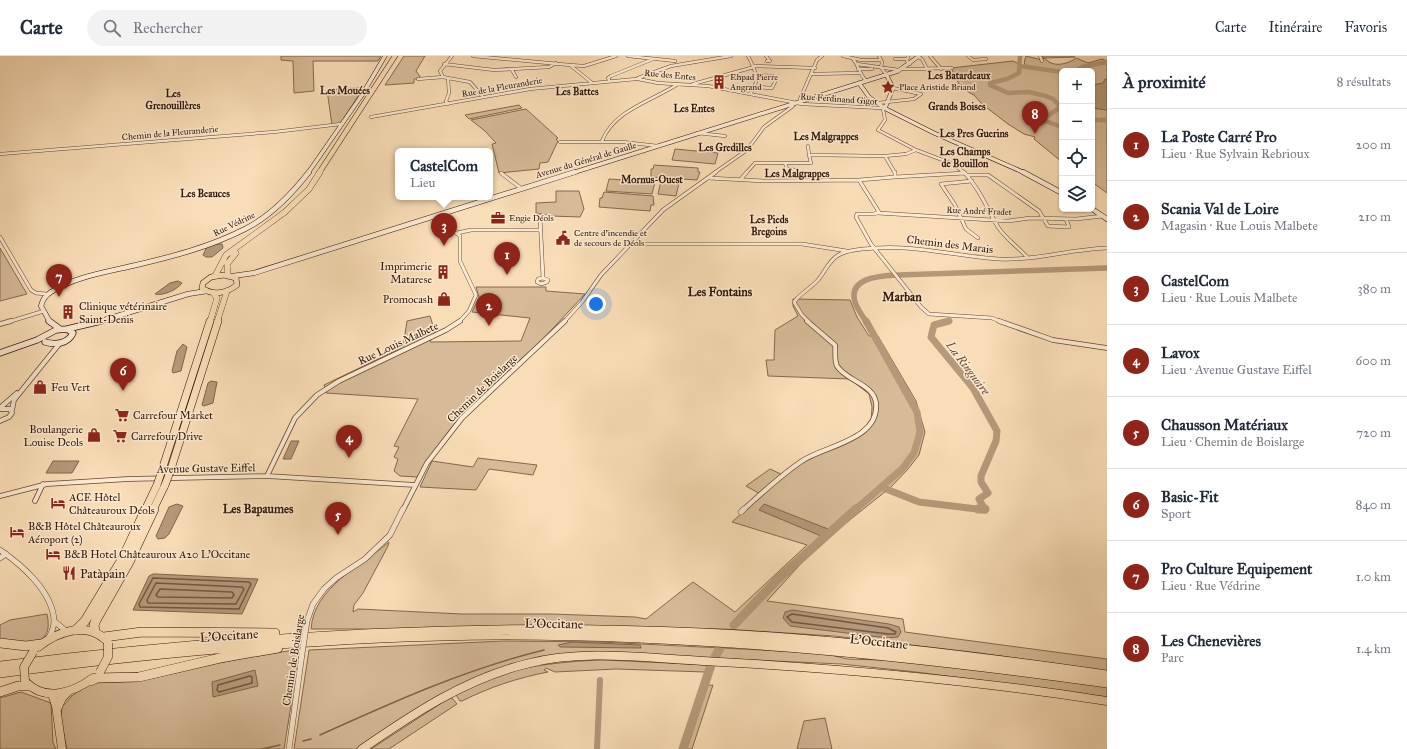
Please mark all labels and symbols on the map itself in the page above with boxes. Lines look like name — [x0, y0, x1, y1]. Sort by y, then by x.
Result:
street label: Rue des Entes — [644, 67, 696, 82]
district label: Les Batardeaux — [928, 70, 991, 82]
place label: Ehpad Pierre Angrand — [729, 71, 778, 93]
street label: Rue de la Fleuranderie — [461, 74, 543, 99]
building icon: Ehpad Pierre Angrand — [711, 74, 727, 90]
place icon: Place Aristide Briand — [880, 79, 896, 95]
place label: Place Aristide Briand — [899, 81, 976, 92]
district label: Les Mouées — [320, 85, 370, 97]
district label: Les Battes — [555, 86, 599, 98]
district label: Les Grenouillères — [146, 88, 201, 112]
street label: Rue Ferdinand Gigot — [800, 90, 879, 108]
district label: Grands Boises — [928, 101, 986, 113]
pin: 8 — [1022, 101, 1048, 134]
district label: Les Entes — [673, 103, 715, 115]
street label: Chemin de la Fleuranderie — [121, 123, 219, 142]
district label: Les Pres Guerins — [939, 128, 1009, 140]
district label: Les Malgrappes — [793, 131, 859, 144]
street label: Avenue du Général de Gaulle — [533, 139, 638, 180]
district label: Les Gredilles — [698, 142, 752, 154]
district label: Les Champs de Bouillon — [939, 146, 991, 170]
district label: Les Malgrappes — [764, 168, 830, 181]
district label: Mornus-Ouest — [621, 174, 683, 186]
district label: Les Beauces — [180, 188, 230, 200]
street label: Rue André Fradet — [946, 204, 1013, 217]
street label: Rue Védrine — [211, 209, 257, 238]
office icon: Engie Déols — [490, 210, 506, 226]
place label: Engie Déols — [509, 212, 554, 224]
pin: 3 — [431, 213, 457, 246]
district label: Les Pieds Bregoins — [750, 214, 789, 238]
place label: Centre d'incendie et de secours de Déols — [574, 227, 648, 248]
public building icon: Centre d'incendie et de secours de Déols — [555, 230, 571, 246]
street label: Chemin des Marais — [906, 233, 994, 256]
pin: 1 — [494, 242, 520, 275]
place label: Imprimerie Matarese — [380, 260, 432, 286]
pin: 7 — [46, 264, 72, 297]
building icon: Imprimerie Matarese — [435, 264, 451, 280]
district label: Les Fontains — [688, 285, 753, 299]
district label: Marban — [882, 290, 922, 304]
shop icon: Promocash — [436, 291, 452, 307]
place label: Promocash — [383, 293, 433, 306]
pin: 2 — [476, 293, 502, 326]
your location — [586, 294, 606, 314]
place label: Clinique vétérinaire Saint-Denis — [79, 300, 168, 326]
building icon: Clinique vétérinaire Saint-Denis — [60, 304, 76, 320]
street label: Rue Louis Malbete — [356, 319, 441, 368]
water label: La Ringuoire — [943, 338, 993, 398]
street label: Chemin de Boislarge — [445, 351, 520, 425]
pin: 6 — [110, 358, 136, 391]
shop icon: Feu Vert — [32, 379, 48, 395]
place label: Feu Vert — [51, 381, 90, 394]
supermarket icon: Carrefour Market — [114, 407, 130, 423]
place label: Carrefour Market — [133, 409, 213, 422]
place label: Boulangerie Louise Deols — [24, 423, 83, 449]
pin: 4 — [336, 425, 362, 458]
shop icon: Boulangerie Louise Deols — [86, 427, 102, 443]
supermarket icon: Carrefour Drive — [112, 428, 128, 444]
place label: Carrefour Drive — [131, 430, 203, 443]
street label: Avenue Gustave Eiffel — [155, 461, 256, 476]
place label: ACE Hôtel Châteauroux Déols — [68, 491, 155, 517]
hotel icon: ACE Hôtel Châteauroux Déols — [50, 495, 66, 511]
district label: Les Bapaumes — [223, 502, 294, 517]
pin: 5 — [325, 502, 351, 535]
place label: B&B Hôtel Châteauroux Aéroport (2) — [27, 520, 141, 546]
hotel icon: B&B Hôtel Châteauroux Aéroport (2) — [9, 524, 25, 540]
hotel icon: B&B Hotel Châteauroux A20 L'Occitane — [45, 546, 61, 562]
place label: B&B Hotel Châteauroux A20 L'Occitane — [64, 548, 251, 561]
restaurant icon: Patàpain — [61, 565, 77, 581]
place label: Patàpain — [80, 566, 125, 582]
street label: Chemin de Boislarge — [280, 613, 307, 707]
street label: L'Occitane — [524, 615, 584, 633]
street label: L'Occitane — [199, 626, 259, 646]
street label: L'Occitane — [849, 631, 910, 653]

